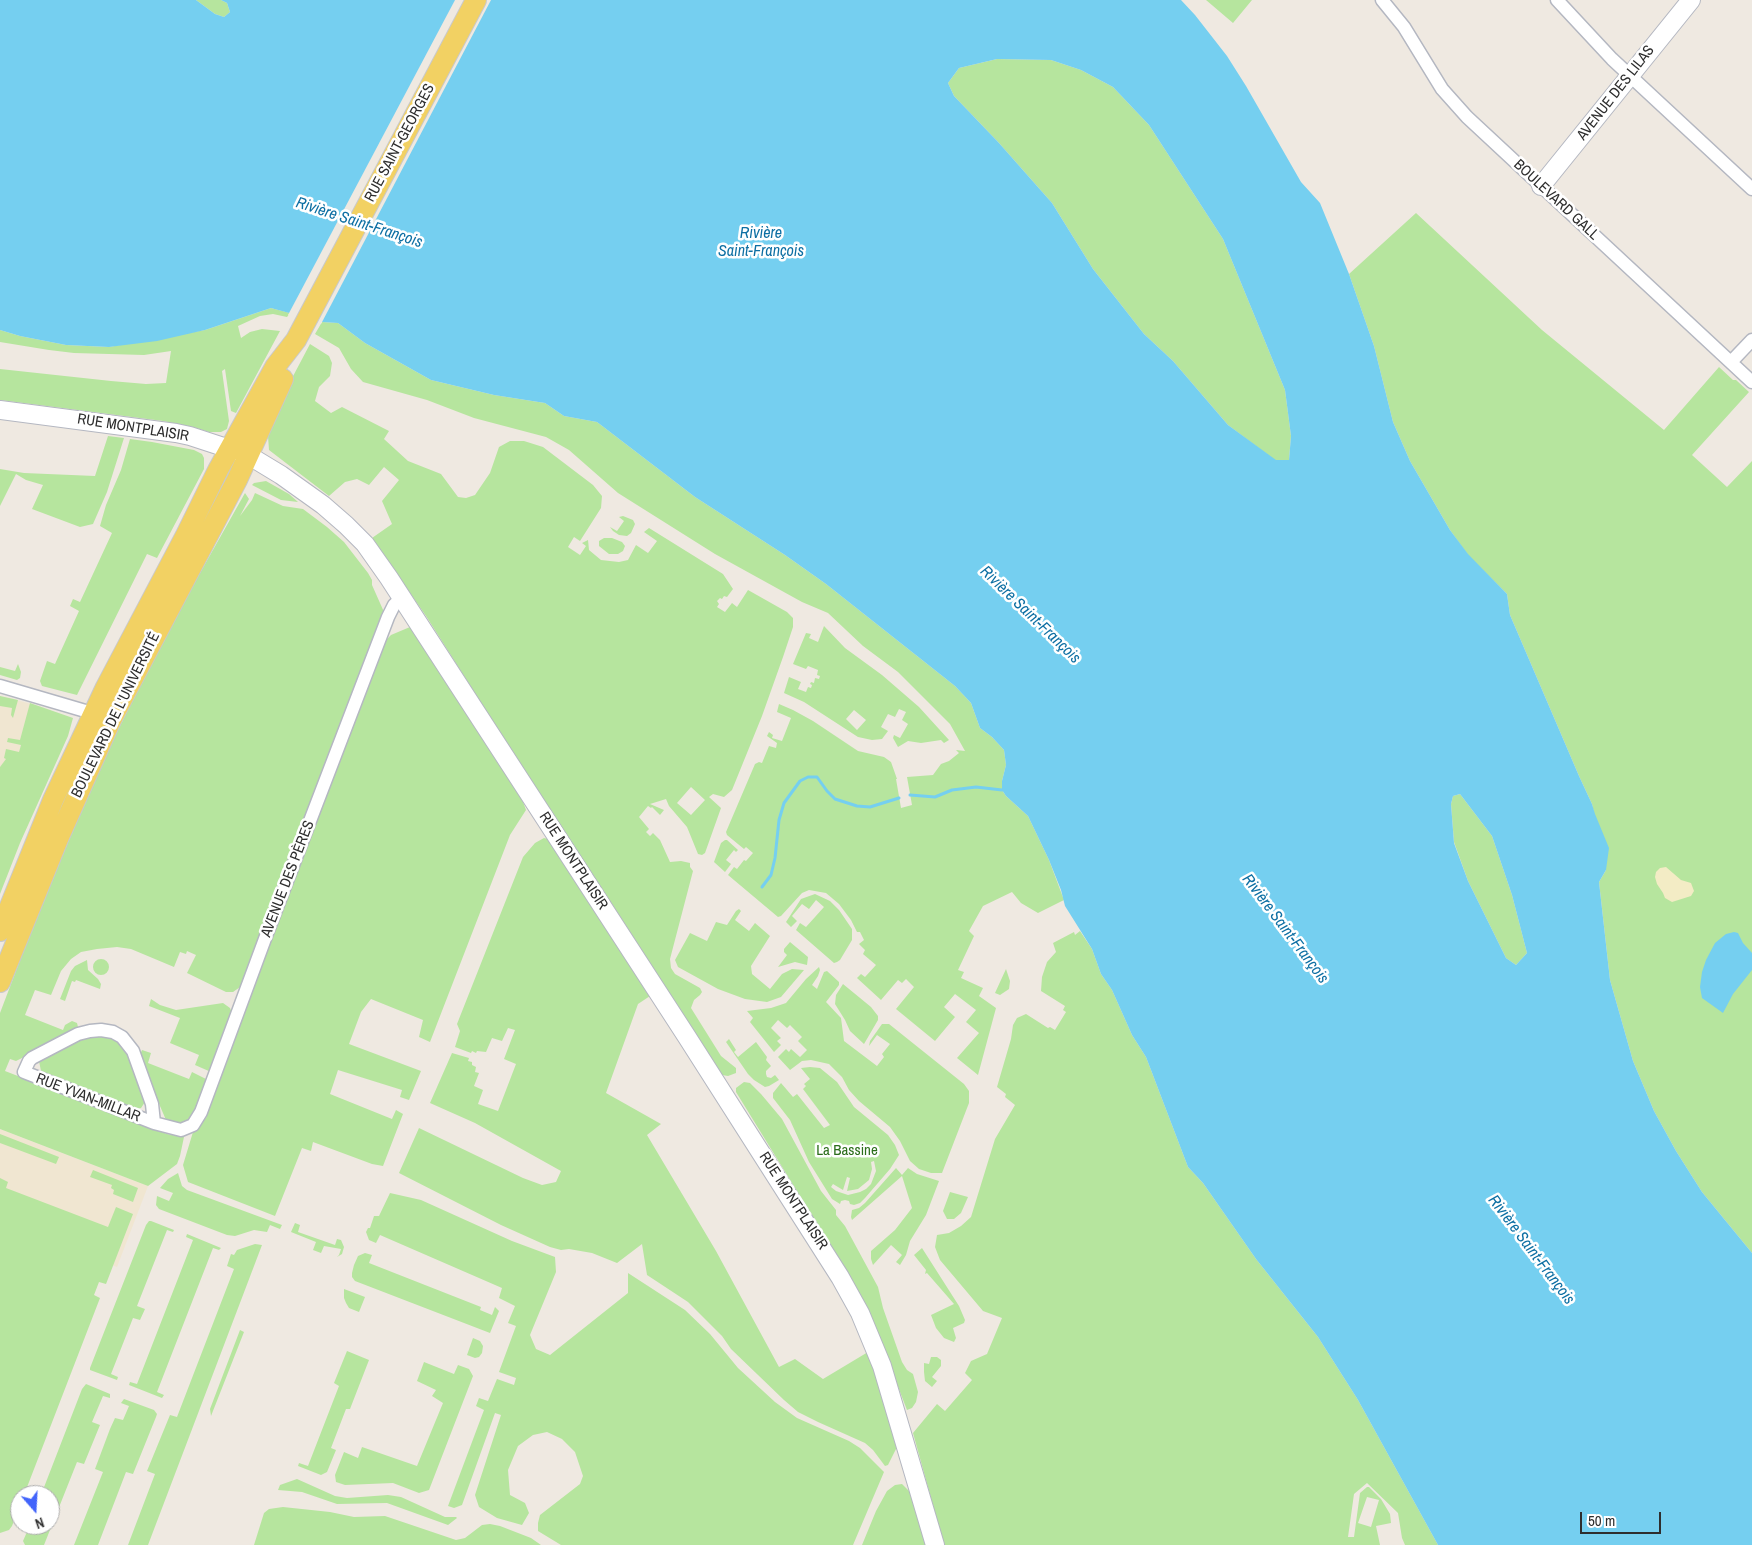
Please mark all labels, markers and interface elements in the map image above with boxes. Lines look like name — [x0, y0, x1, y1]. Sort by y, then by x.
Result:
street label: AVENUE DES LILAS — [1573, 42, 1659, 144]
street label: RUE SAINT-GEORGES — [361, 81, 439, 205]
street label: BOULEVARD GALL — [1510, 156, 1602, 244]
water label: Rivière Saint-François — [293, 193, 425, 253]
water label: Rivière Saint-François — [718, 224, 804, 262]
street label: RUE MONTPLAISIR — [76, 410, 190, 446]
water label: Rivière Saint-François — [976, 562, 1084, 668]
street label: BOULEVARD DE L'UNIVERSITÉ — [68, 629, 164, 801]
street label: RUE MONTPLAISIR — [535, 809, 611, 913]
street label: AVENUE DES PÈRES — [257, 818, 319, 940]
water label: Rivière Saint-François — [1238, 871, 1332, 987]
street label: RUE YVAN-MILLAR — [33, 1070, 143, 1126]
park label: La Bassine — [816, 1142, 878, 1160]
street label: RUE MONTPLAISIR — [755, 1149, 831, 1253]
water label: Rivière Saint-François — [1484, 1192, 1578, 1308]
north arrow — [10, 1485, 60, 1535]
scale bar — [1582, 1502, 1663, 1534]
text: 50 m — [1588, 1510, 1615, 1531]
text: N — [33, 1513, 46, 1533]

